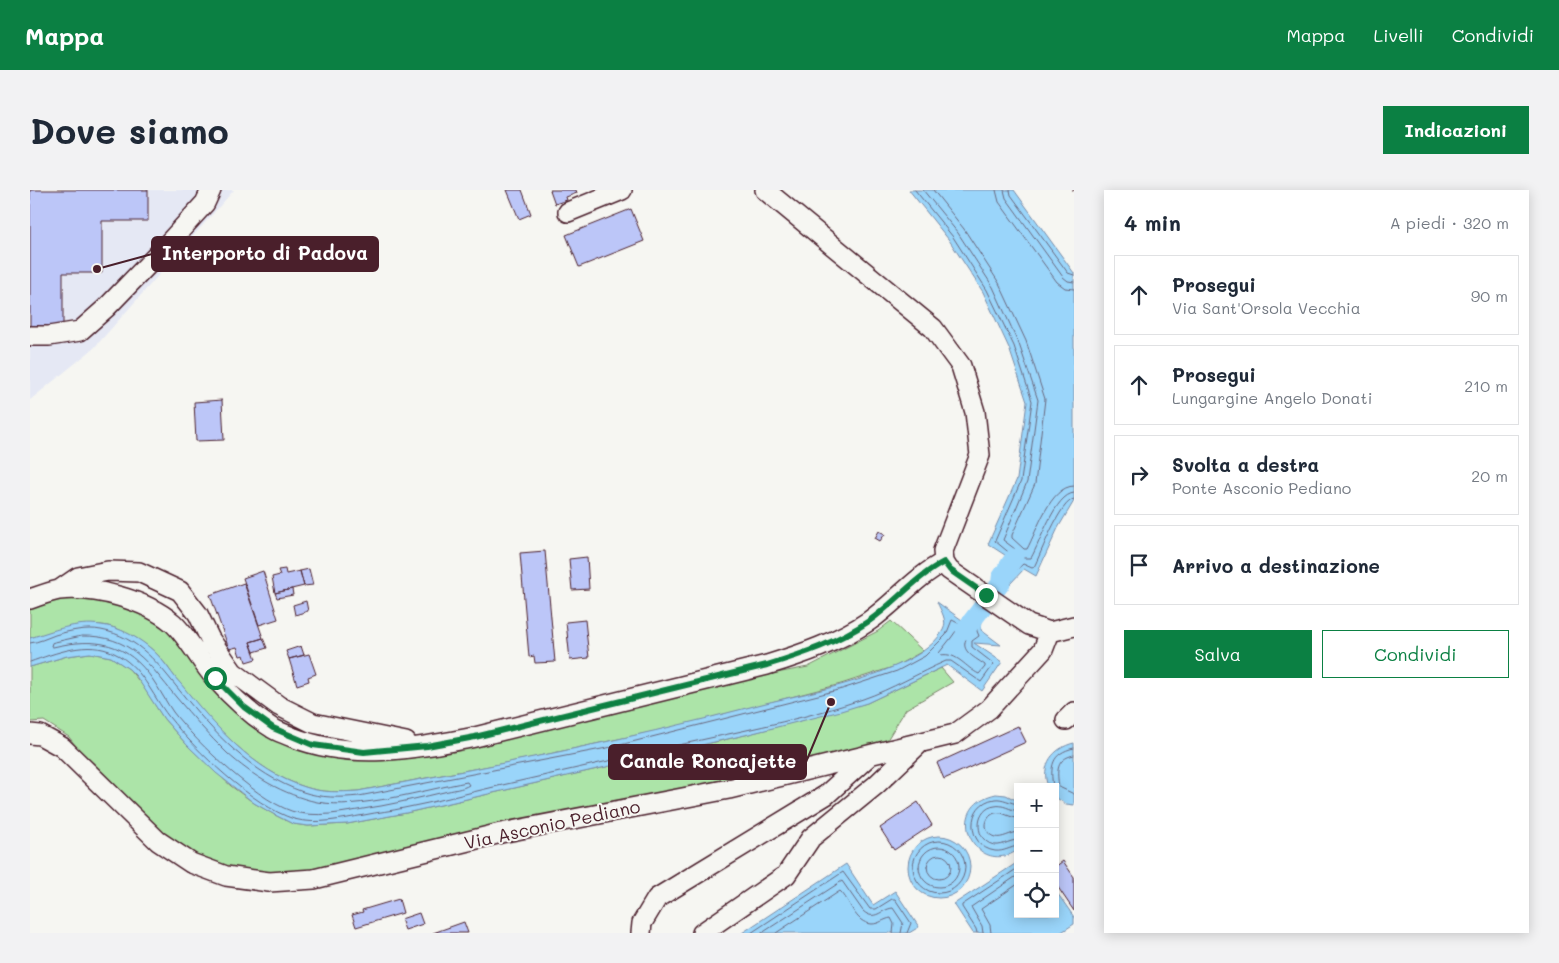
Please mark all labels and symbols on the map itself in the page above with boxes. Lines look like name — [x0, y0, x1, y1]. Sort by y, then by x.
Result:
callout: Interporto di Padova — [152, 237, 378, 271]
text: Interporto di Padova — [162, 240, 368, 265]
route end — [975, 584, 998, 607]
route start — [204, 667, 227, 690]
callout: Canale Roncajette — [609, 745, 806, 779]
text: Canale Roncajette — [620, 748, 796, 773]
street label: Via Asconio Pediano — [462, 794, 643, 854]

